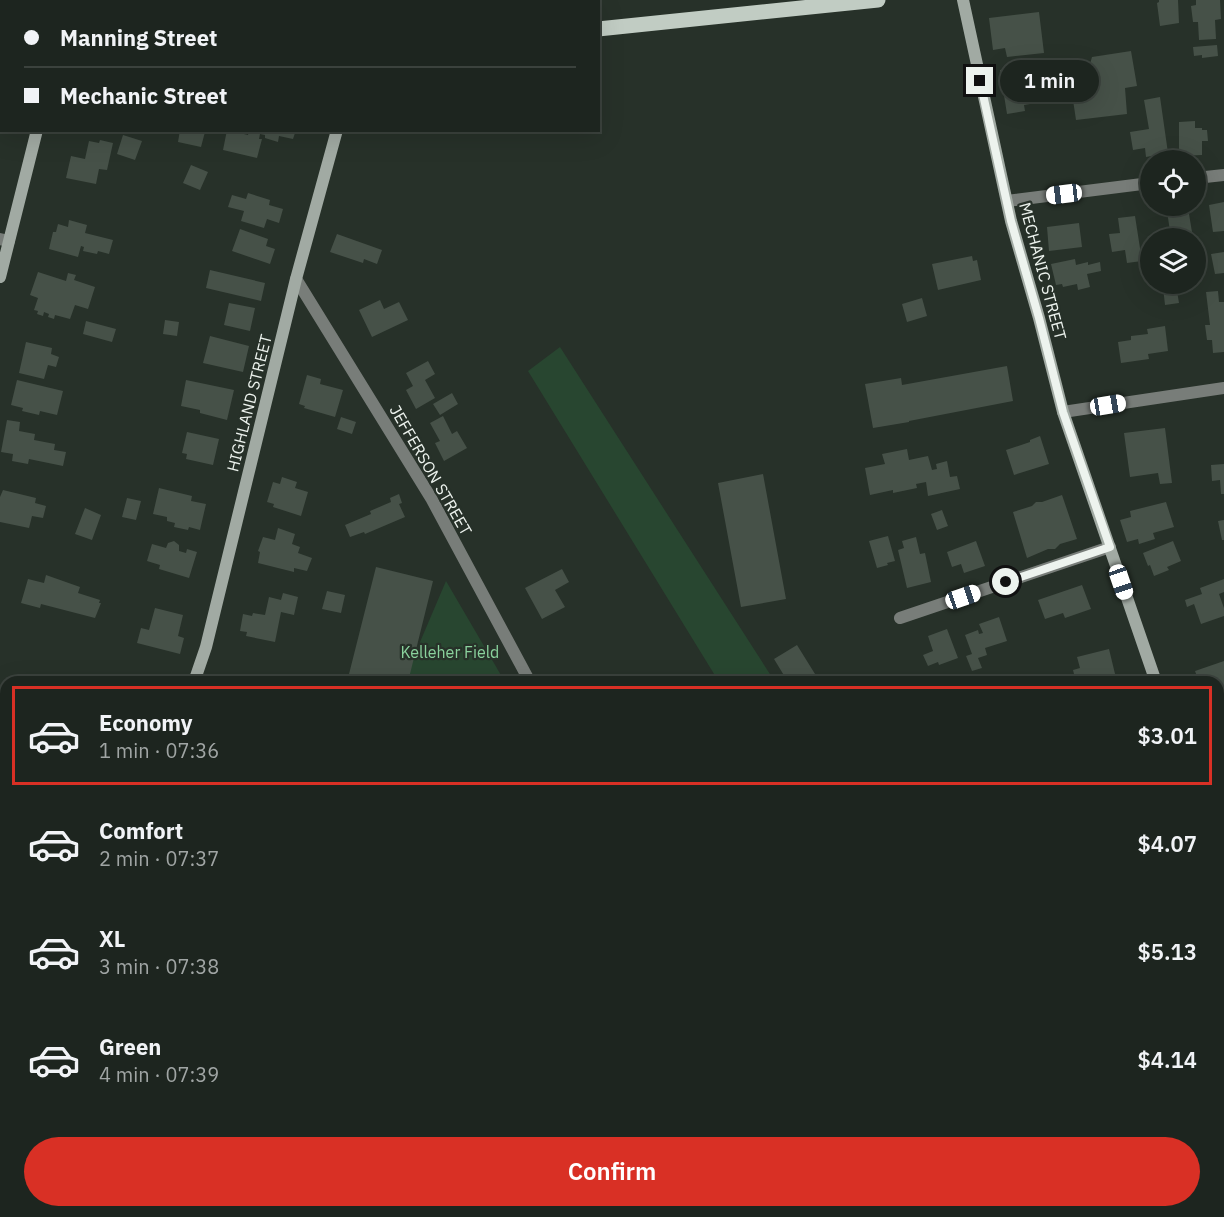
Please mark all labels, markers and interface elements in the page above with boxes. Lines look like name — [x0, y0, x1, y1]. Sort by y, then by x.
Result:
text: Manning Street — [60, 23, 217, 52]
callout: 1 min — [1001, 60, 1100, 102]
route end — [966, 67, 993, 94]
text: 1 min — [1024, 67, 1075, 94]
text: Mechanic Street — [60, 81, 227, 110]
map controls — [1140, 150, 1206, 294]
button: locate — [1140, 150, 1206, 216]
car — [1045, 183, 1083, 205]
street label: MECHANIC STREET — [1015, 200, 1071, 342]
button: layers — [1140, 228, 1206, 294]
street label: HIGHLAND STREET — [222, 332, 276, 474]
car — [1089, 393, 1127, 417]
street label: JEFFERSON STREET — [386, 401, 476, 539]
car — [1107, 562, 1135, 602]
route start — [992, 568, 1019, 595]
car — [943, 583, 983, 611]
park label: Kelleher Field — [401, 642, 499, 662]
text: Economy — [99, 708, 193, 737]
icon: car — [27, 709, 81, 763]
text: $3.01 — [1138, 721, 1197, 750]
text: 1 min · 07:36 — [99, 737, 219, 764]
text: Comfort — [99, 816, 183, 845]
icon: car — [27, 817, 81, 871]
text: $4.07 — [1138, 829, 1197, 858]
text: 2 min · 07:37 — [99, 845, 219, 872]
text: XL — [99, 924, 125, 953]
icon: car — [27, 925, 81, 979]
text: $5.13 — [1138, 937, 1197, 966]
text: 3 min · 07:38 — [99, 953, 219, 980]
text: Green — [99, 1032, 161, 1061]
icon: car — [27, 1033, 81, 1087]
text: $4.14 — [1138, 1045, 1197, 1074]
text: 4 min · 07:39 — [99, 1061, 219, 1088]
button: Confirm — [24, 1137, 1200, 1206]

